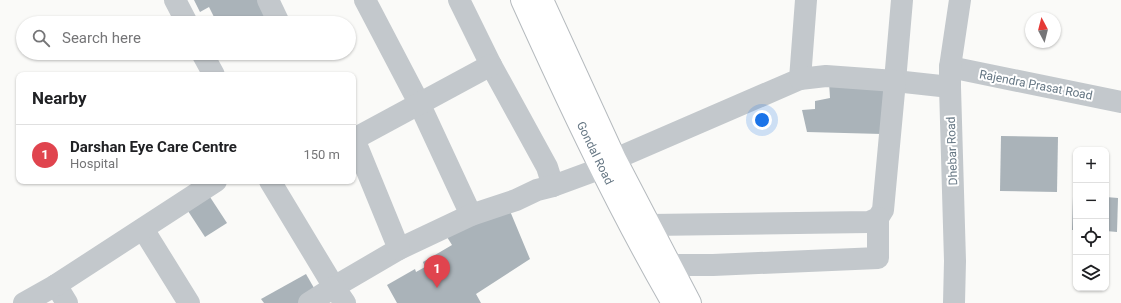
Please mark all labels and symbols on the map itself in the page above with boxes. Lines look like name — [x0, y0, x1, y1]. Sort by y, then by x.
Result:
north arrow — [1025, 12, 1061, 48]
street label: Rajendra Prasat Road — [978, 67, 1094, 103]
your location — [752, 110, 772, 130]
street label: Dhebar Road — [944, 116, 960, 186]
street label: Gondal Road — [574, 119, 616, 187]
pin: 1 — [424, 255, 450, 288]

